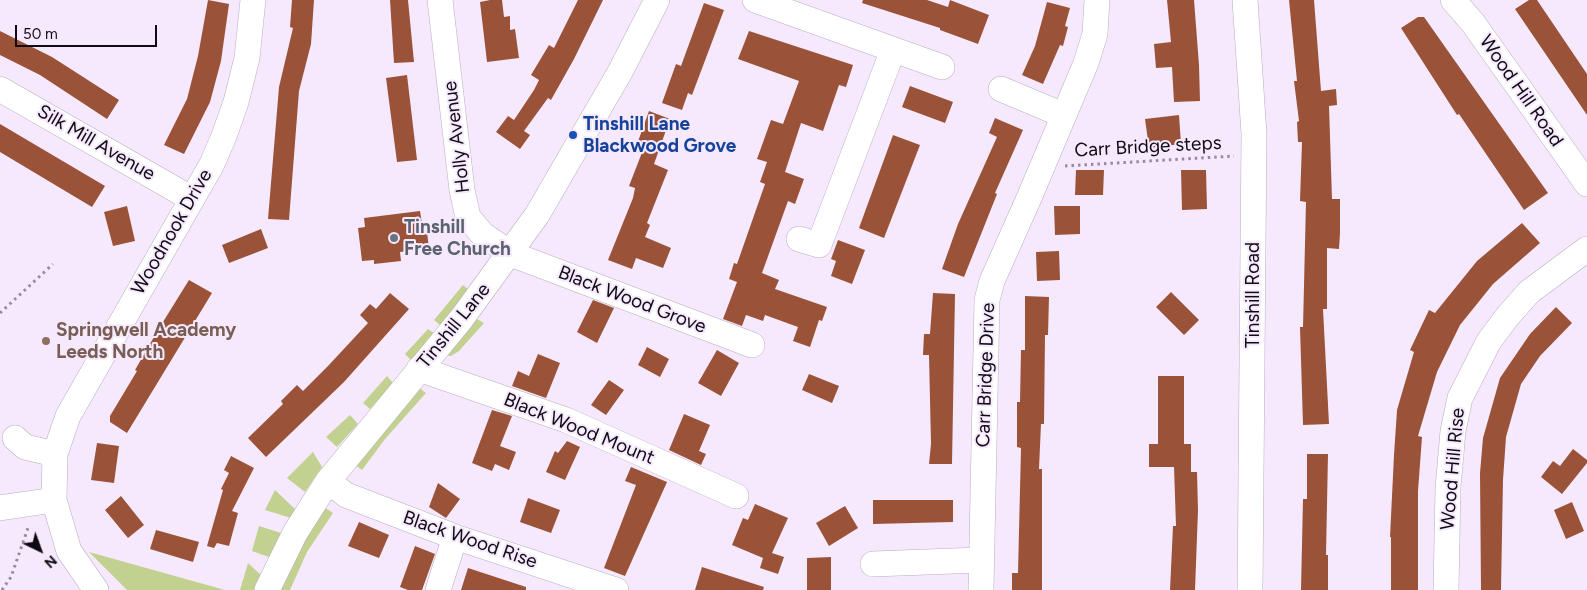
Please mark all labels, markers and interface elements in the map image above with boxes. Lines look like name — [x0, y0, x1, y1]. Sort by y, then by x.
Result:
scale bar — [18, 15, 160, 47]
text: 50 m — [23, 25, 58, 43]
street label: Wood Hill Road — [1474, 31, 1568, 151]
street label: Holly Avenue — [439, 80, 475, 194]
street label: Silk Mill Avenue — [33, 100, 159, 186]
place label: Tinshill Lane Blackwood Grove — [583, 113, 736, 157]
marker: Tinshill Lane Blackwood Grove — [567, 129, 579, 141]
street label: Carr Bridge steps — [1074, 132, 1222, 162]
street label: Woodnook Drive — [127, 165, 217, 299]
place label: Tinshill Free Church — [404, 216, 511, 260]
marker: Tinshill Free Church — [388, 232, 400, 244]
street label: Tinshill Road — [1242, 242, 1264, 348]
street label: Black Wood Grove — [555, 261, 709, 339]
street label: Tinshill Lane — [413, 279, 495, 373]
street label: Carr Bridge Drive — [972, 302, 1000, 448]
place label: Springwell Academy Leeds North — [56, 319, 236, 363]
marker: Springwell Academy Leeds North — [40, 335, 52, 347]
street label: Black Wood Mount — [500, 388, 658, 470]
street label: Wood Hill Rise — [1436, 407, 1470, 531]
street label: Black Wood Rise — [400, 506, 540, 574]
north arrow — [15, 525, 65, 575]
text: N — [41, 552, 60, 571]

